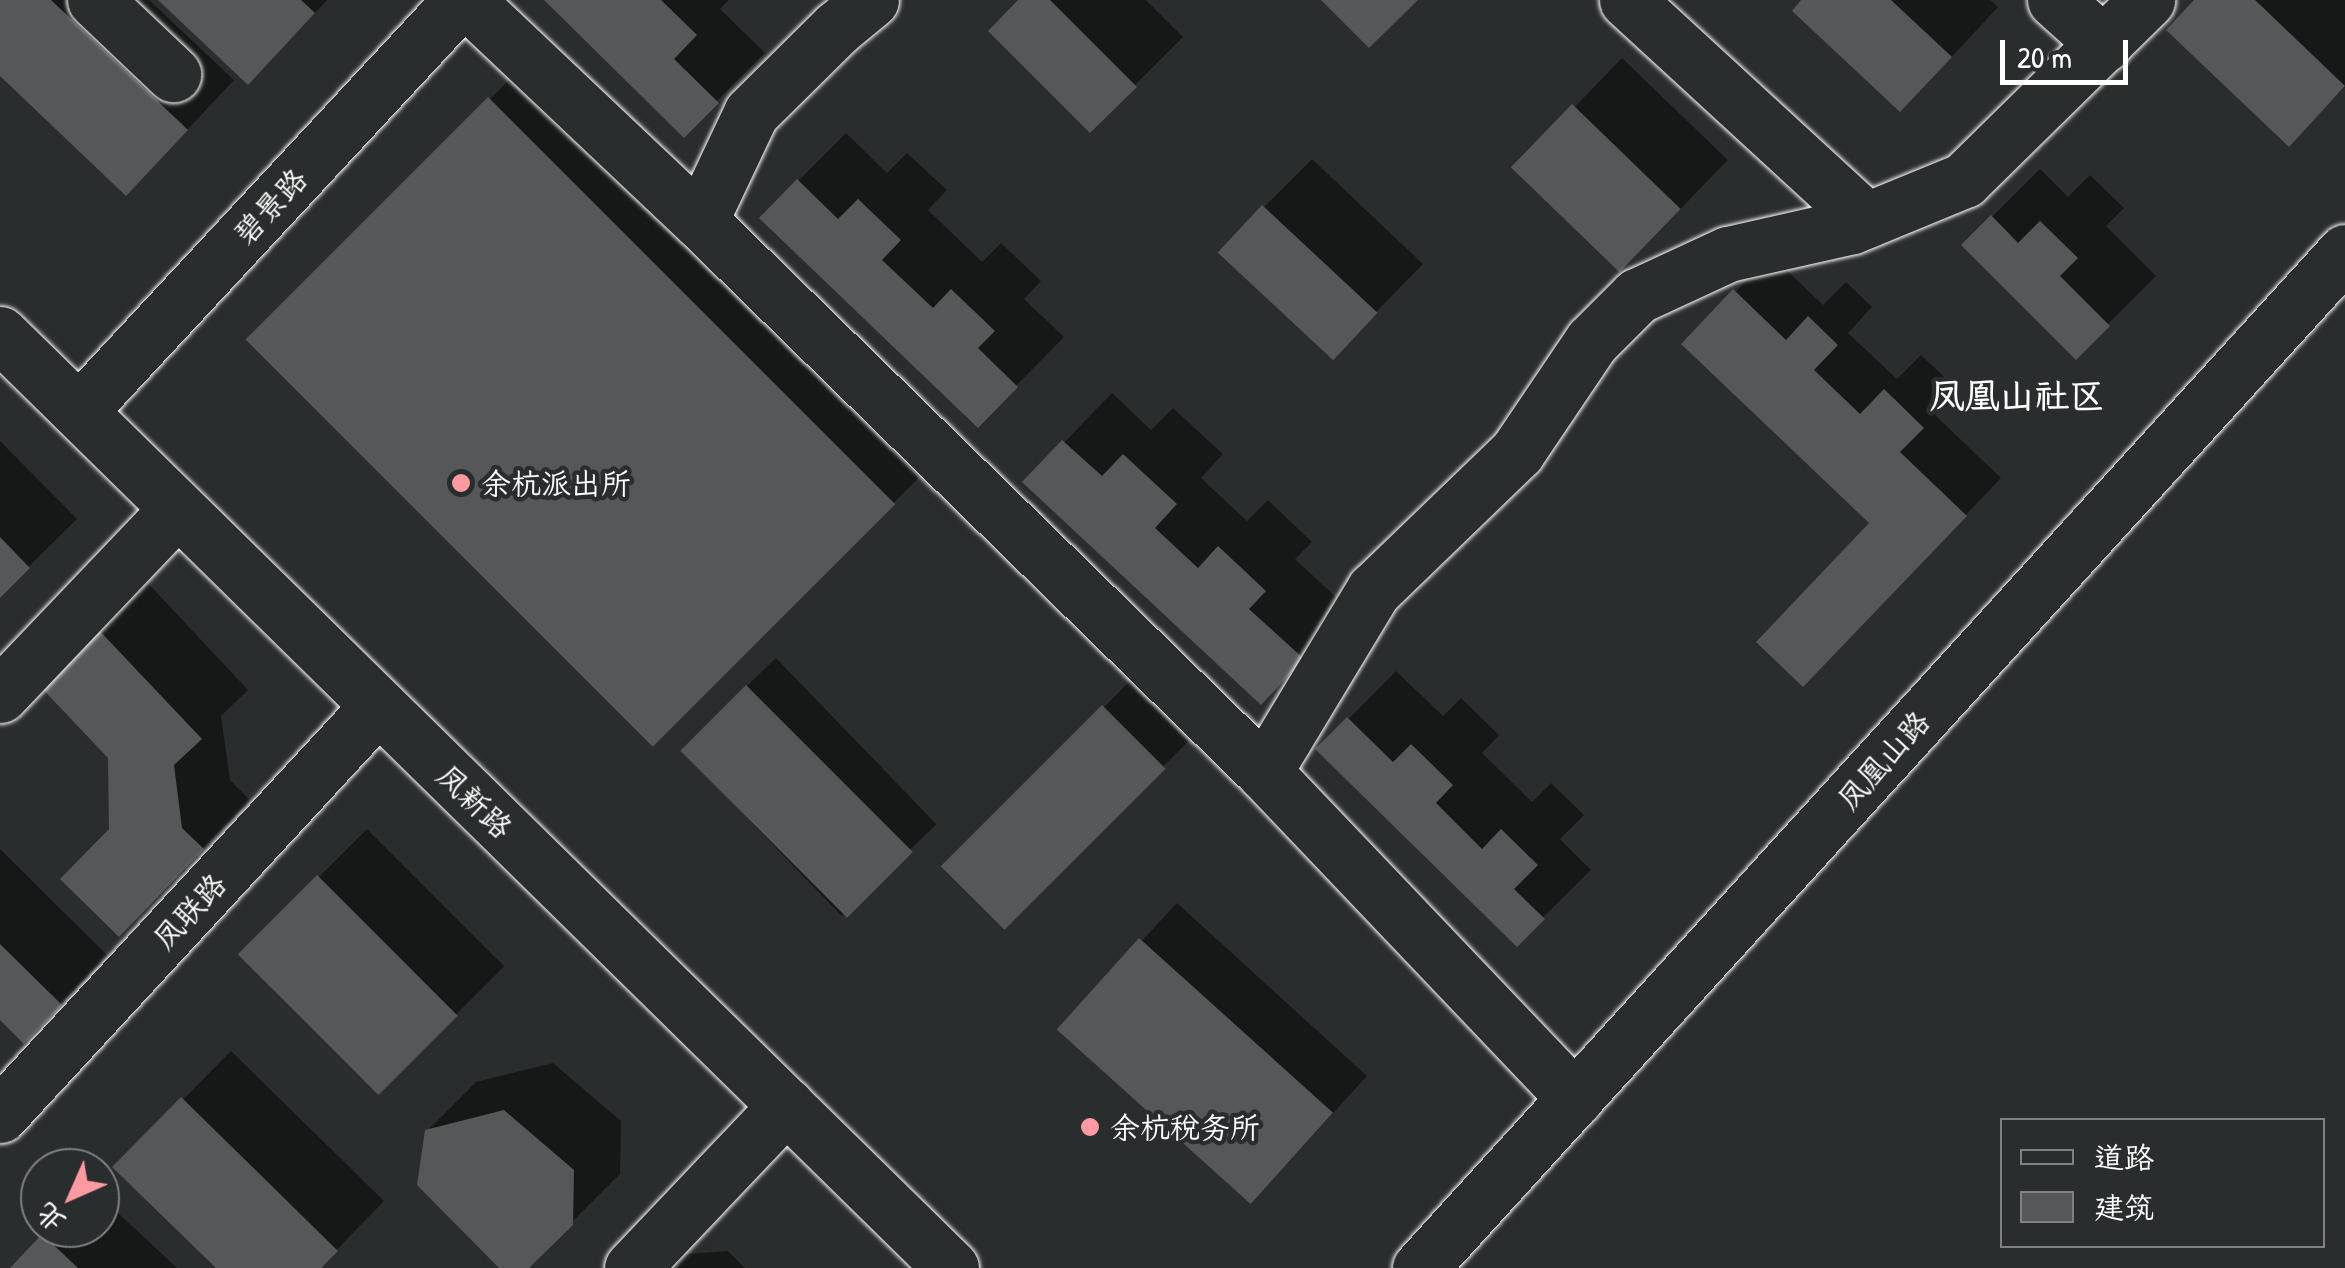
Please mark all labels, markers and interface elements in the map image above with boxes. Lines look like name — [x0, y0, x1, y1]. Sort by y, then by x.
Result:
scale bar — [2005, 20, 2132, 82]
text: 20 m — [2017, 37, 2072, 77]
street label: 碧景路 — [226, 161, 314, 251]
district label: 凤凰山社区 — [1930, 375, 2104, 417]
place label: 余杭派出所 — [481, 465, 631, 501]
marker: 余杭派出所 — [450, 472, 472, 494]
street label: 凤凰山路 — [1829, 703, 1937, 817]
street label: 凤新路 — [430, 757, 520, 845]
street label: 凤联路 — [145, 866, 233, 956]
place label: 余杭税务所 — [1110, 1109, 1260, 1145]
marker: 余杭税务所 — [1079, 1116, 1101, 1138]
legend — [2000, 1118, 2325, 1248]
text: 道路 — [2094, 1137, 2154, 1177]
north arrow — [20, 1148, 120, 1248]
text: 建筑 — [2094, 1187, 2154, 1227]
text: 北 — [27, 1194, 74, 1241]

